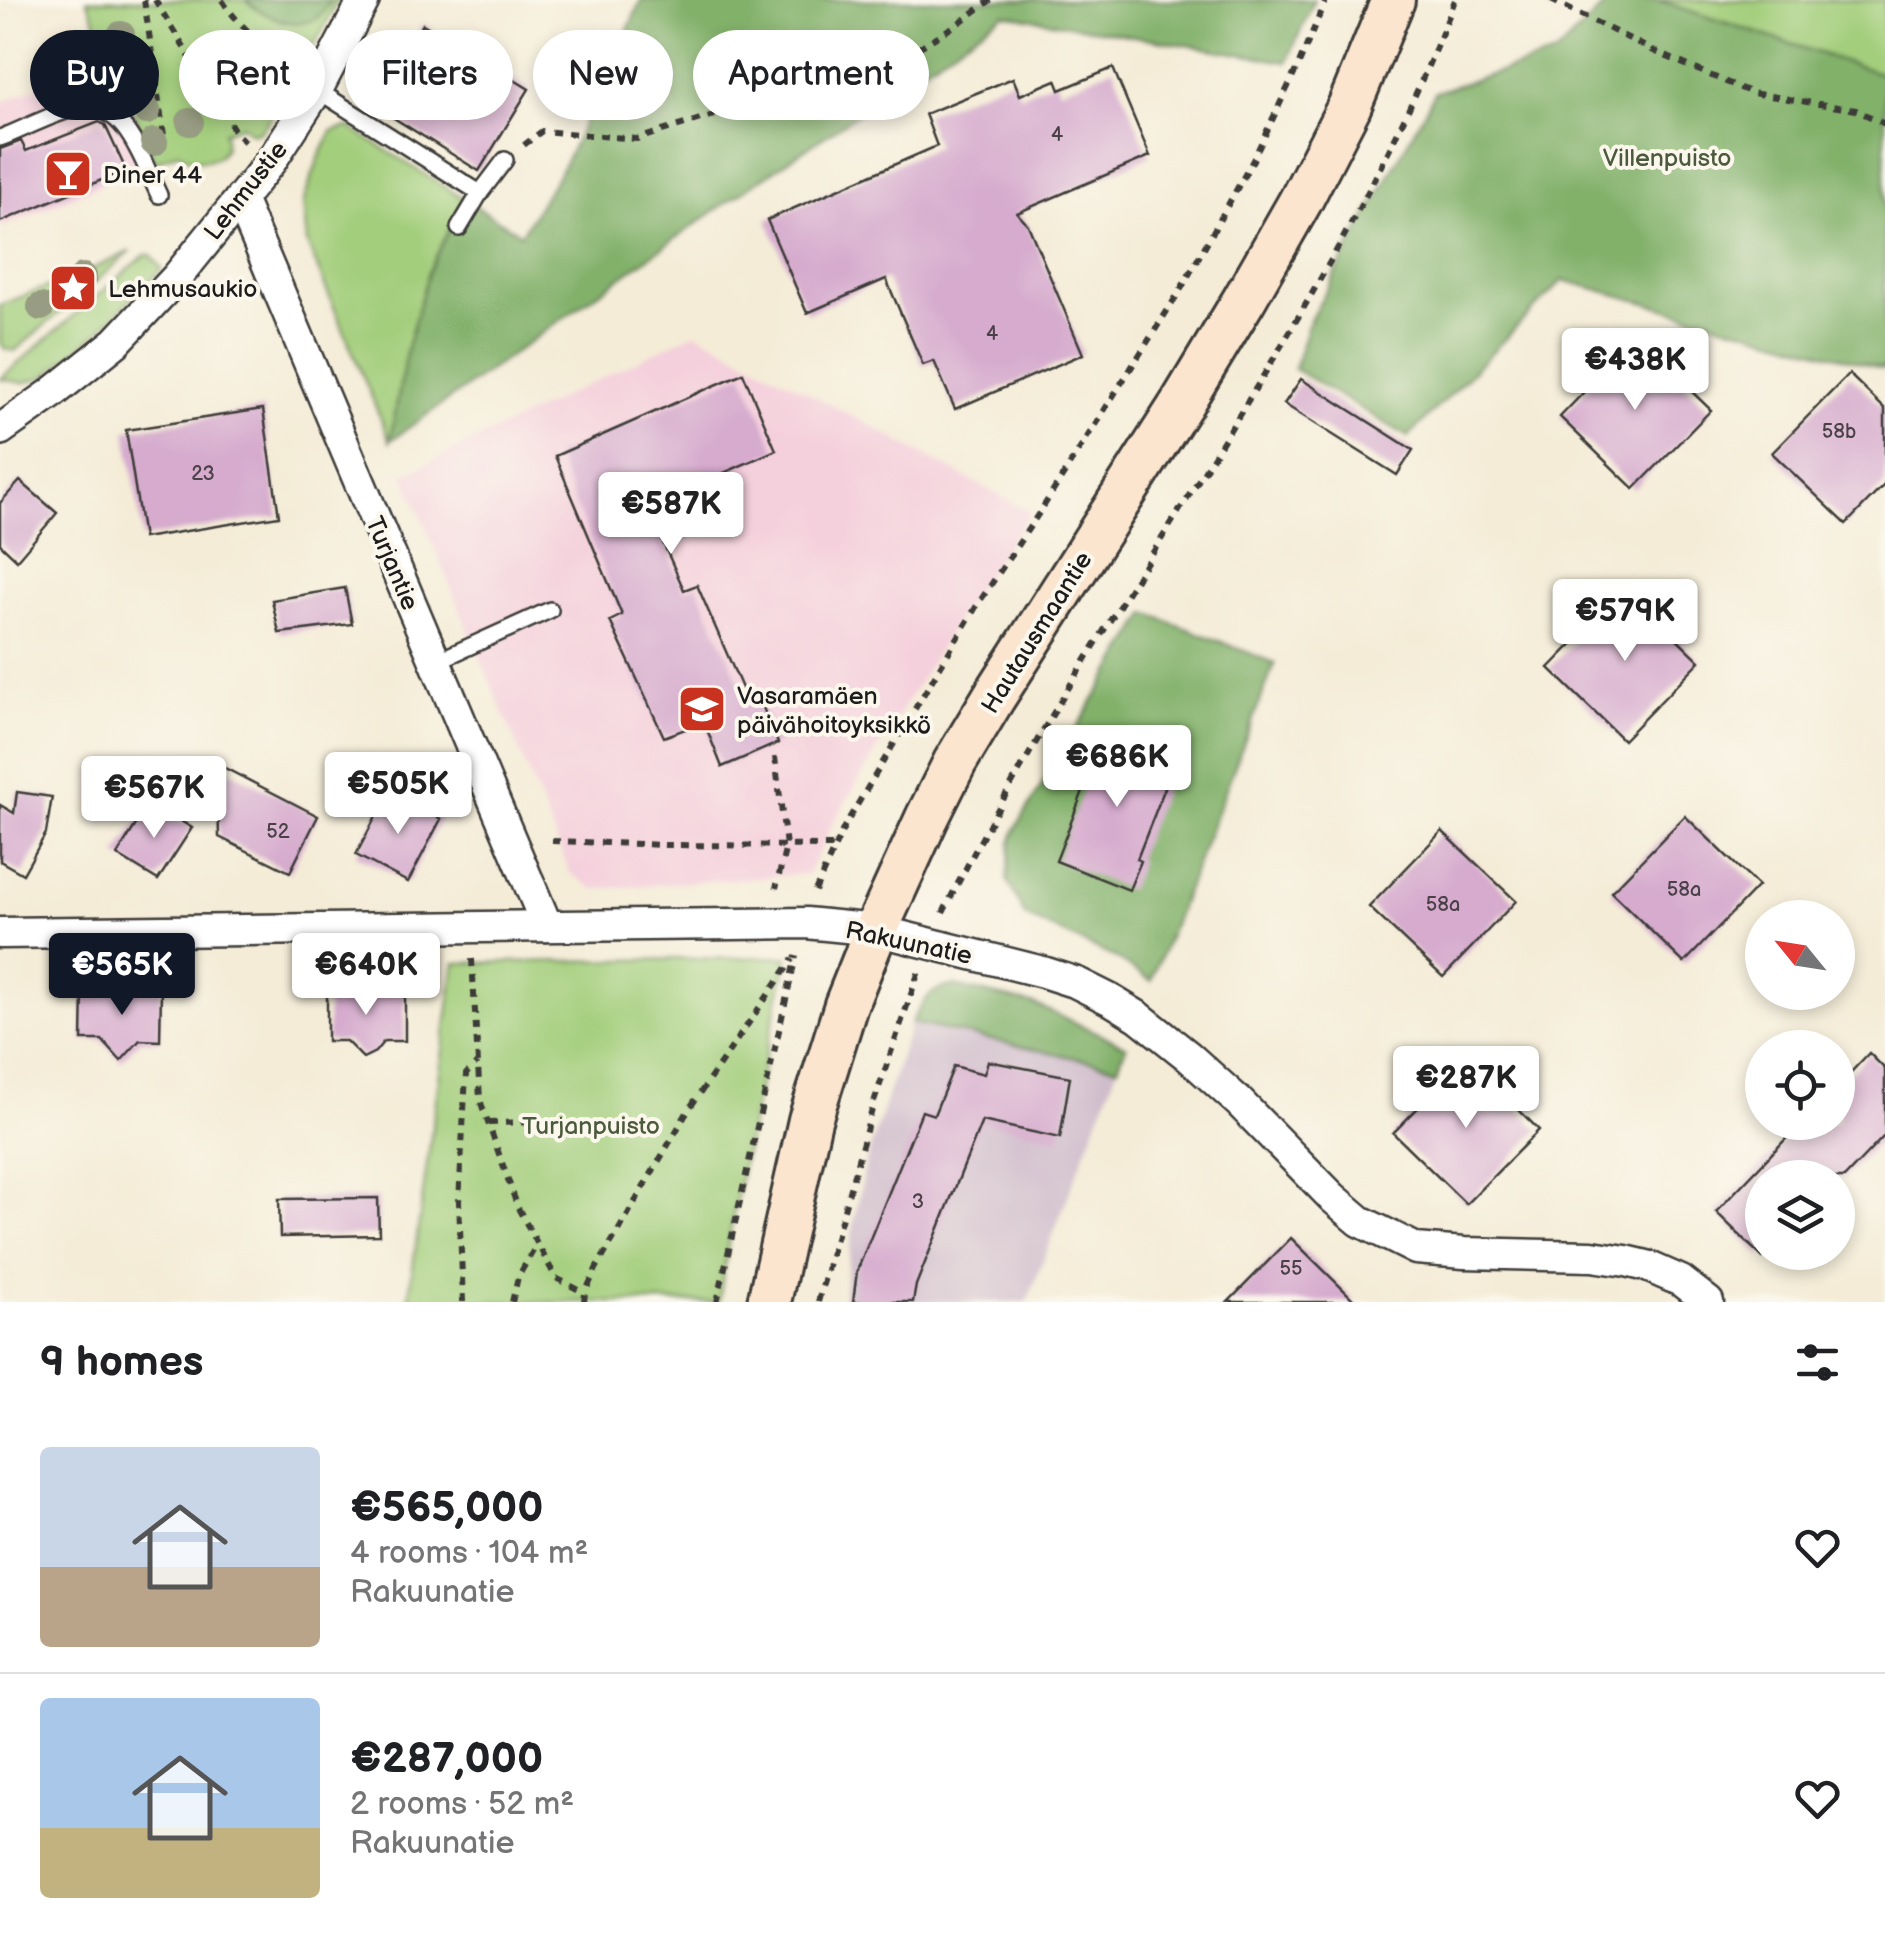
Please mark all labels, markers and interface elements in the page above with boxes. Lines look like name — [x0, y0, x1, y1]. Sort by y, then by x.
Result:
chip: Buy — [30, 30, 159, 120]
chip: Rent — [179, 30, 325, 120]
chip: Filters — [345, 30, 513, 120]
chip: New — [533, 30, 673, 120]
chip: Apartment — [693, 30, 929, 120]
house number: 4 — [1051, 123, 1063, 147]
street label: Lehmustie — [198, 135, 295, 247]
park label: Villenpuisto — [1603, 143, 1731, 174]
bar icon: Diner 44 — [42, 148, 94, 200]
place label: Diner 44 — [103, 160, 202, 191]
place icon: Lehmusaukio — [47, 262, 99, 314]
place label: Lehmusaukio — [108, 274, 258, 305]
house number: 4 — [986, 322, 998, 346]
pin: €438K — [1565, 328, 1705, 413]
text: €438K — [1584, 341, 1686, 380]
house number: 58b — [1822, 420, 1856, 444]
house number: 23 — [191, 462, 215, 486]
pin: €587K — [601, 472, 741, 557]
text: €587K — [620, 485, 722, 524]
street label: Turjantie — [358, 512, 425, 615]
street label: Hautausmaantie — [975, 546, 1100, 720]
pin: €579K — [1555, 579, 1695, 664]
text: €579K — [1575, 592, 1675, 631]
place label: Vasaramäen päivähoitoyksikkö — [737, 681, 931, 741]
school or university icon: Vasaramäen päivähoitoyksikkö — [676, 683, 728, 735]
pin: €686K — [1047, 725, 1187, 810]
text: €686K — [1065, 738, 1169, 777]
pin: €505K — [328, 752, 468, 837]
pin: €567K — [84, 756, 224, 841]
text: €505K — [347, 765, 449, 804]
text: €567K — [103, 769, 205, 808]
house number: 52 — [266, 820, 290, 844]
house number: 58a — [1667, 878, 1701, 902]
house number: 58a — [1426, 893, 1460, 917]
north arrow — [1745, 900, 1855, 1010]
map controls — [1745, 900, 1855, 1270]
street label: Rakuunatie — [843, 915, 975, 972]
pin: €565K — [52, 933, 192, 1018]
pin: €640K — [296, 933, 436, 1018]
text: €565K — [71, 946, 173, 985]
text: €640K — [314, 946, 418, 985]
button: locate — [1745, 1030, 1855, 1140]
pin: €287K — [1396, 1046, 1536, 1131]
text: €287K — [1415, 1059, 1517, 1098]
park label: Turjanpuisto — [522, 1111, 660, 1142]
button: layers — [1745, 1160, 1855, 1270]
house number: 3 — [912, 1190, 924, 1214]
house number: 55 — [1280, 1257, 1302, 1281]
icon: filters — [1790, 1335, 1845, 1390]
text: 9 homes — [40, 1337, 203, 1388]
text: €565,000 — [350, 1483, 543, 1534]
icon: home — [120, 1487, 240, 1607]
icon: heart — [1790, 1520, 1845, 1575]
text: 4 rooms · 104 m² — [350, 1534, 588, 1573]
text: Rakuunatie — [350, 1573, 514, 1612]
text: €287,000 — [350, 1734, 543, 1785]
icon: home — [120, 1738, 240, 1858]
icon: heart — [1790, 1771, 1845, 1826]
text: 2 rooms · 52 m² — [350, 1785, 574, 1824]
text: Rakuunatie — [350, 1824, 514, 1863]

